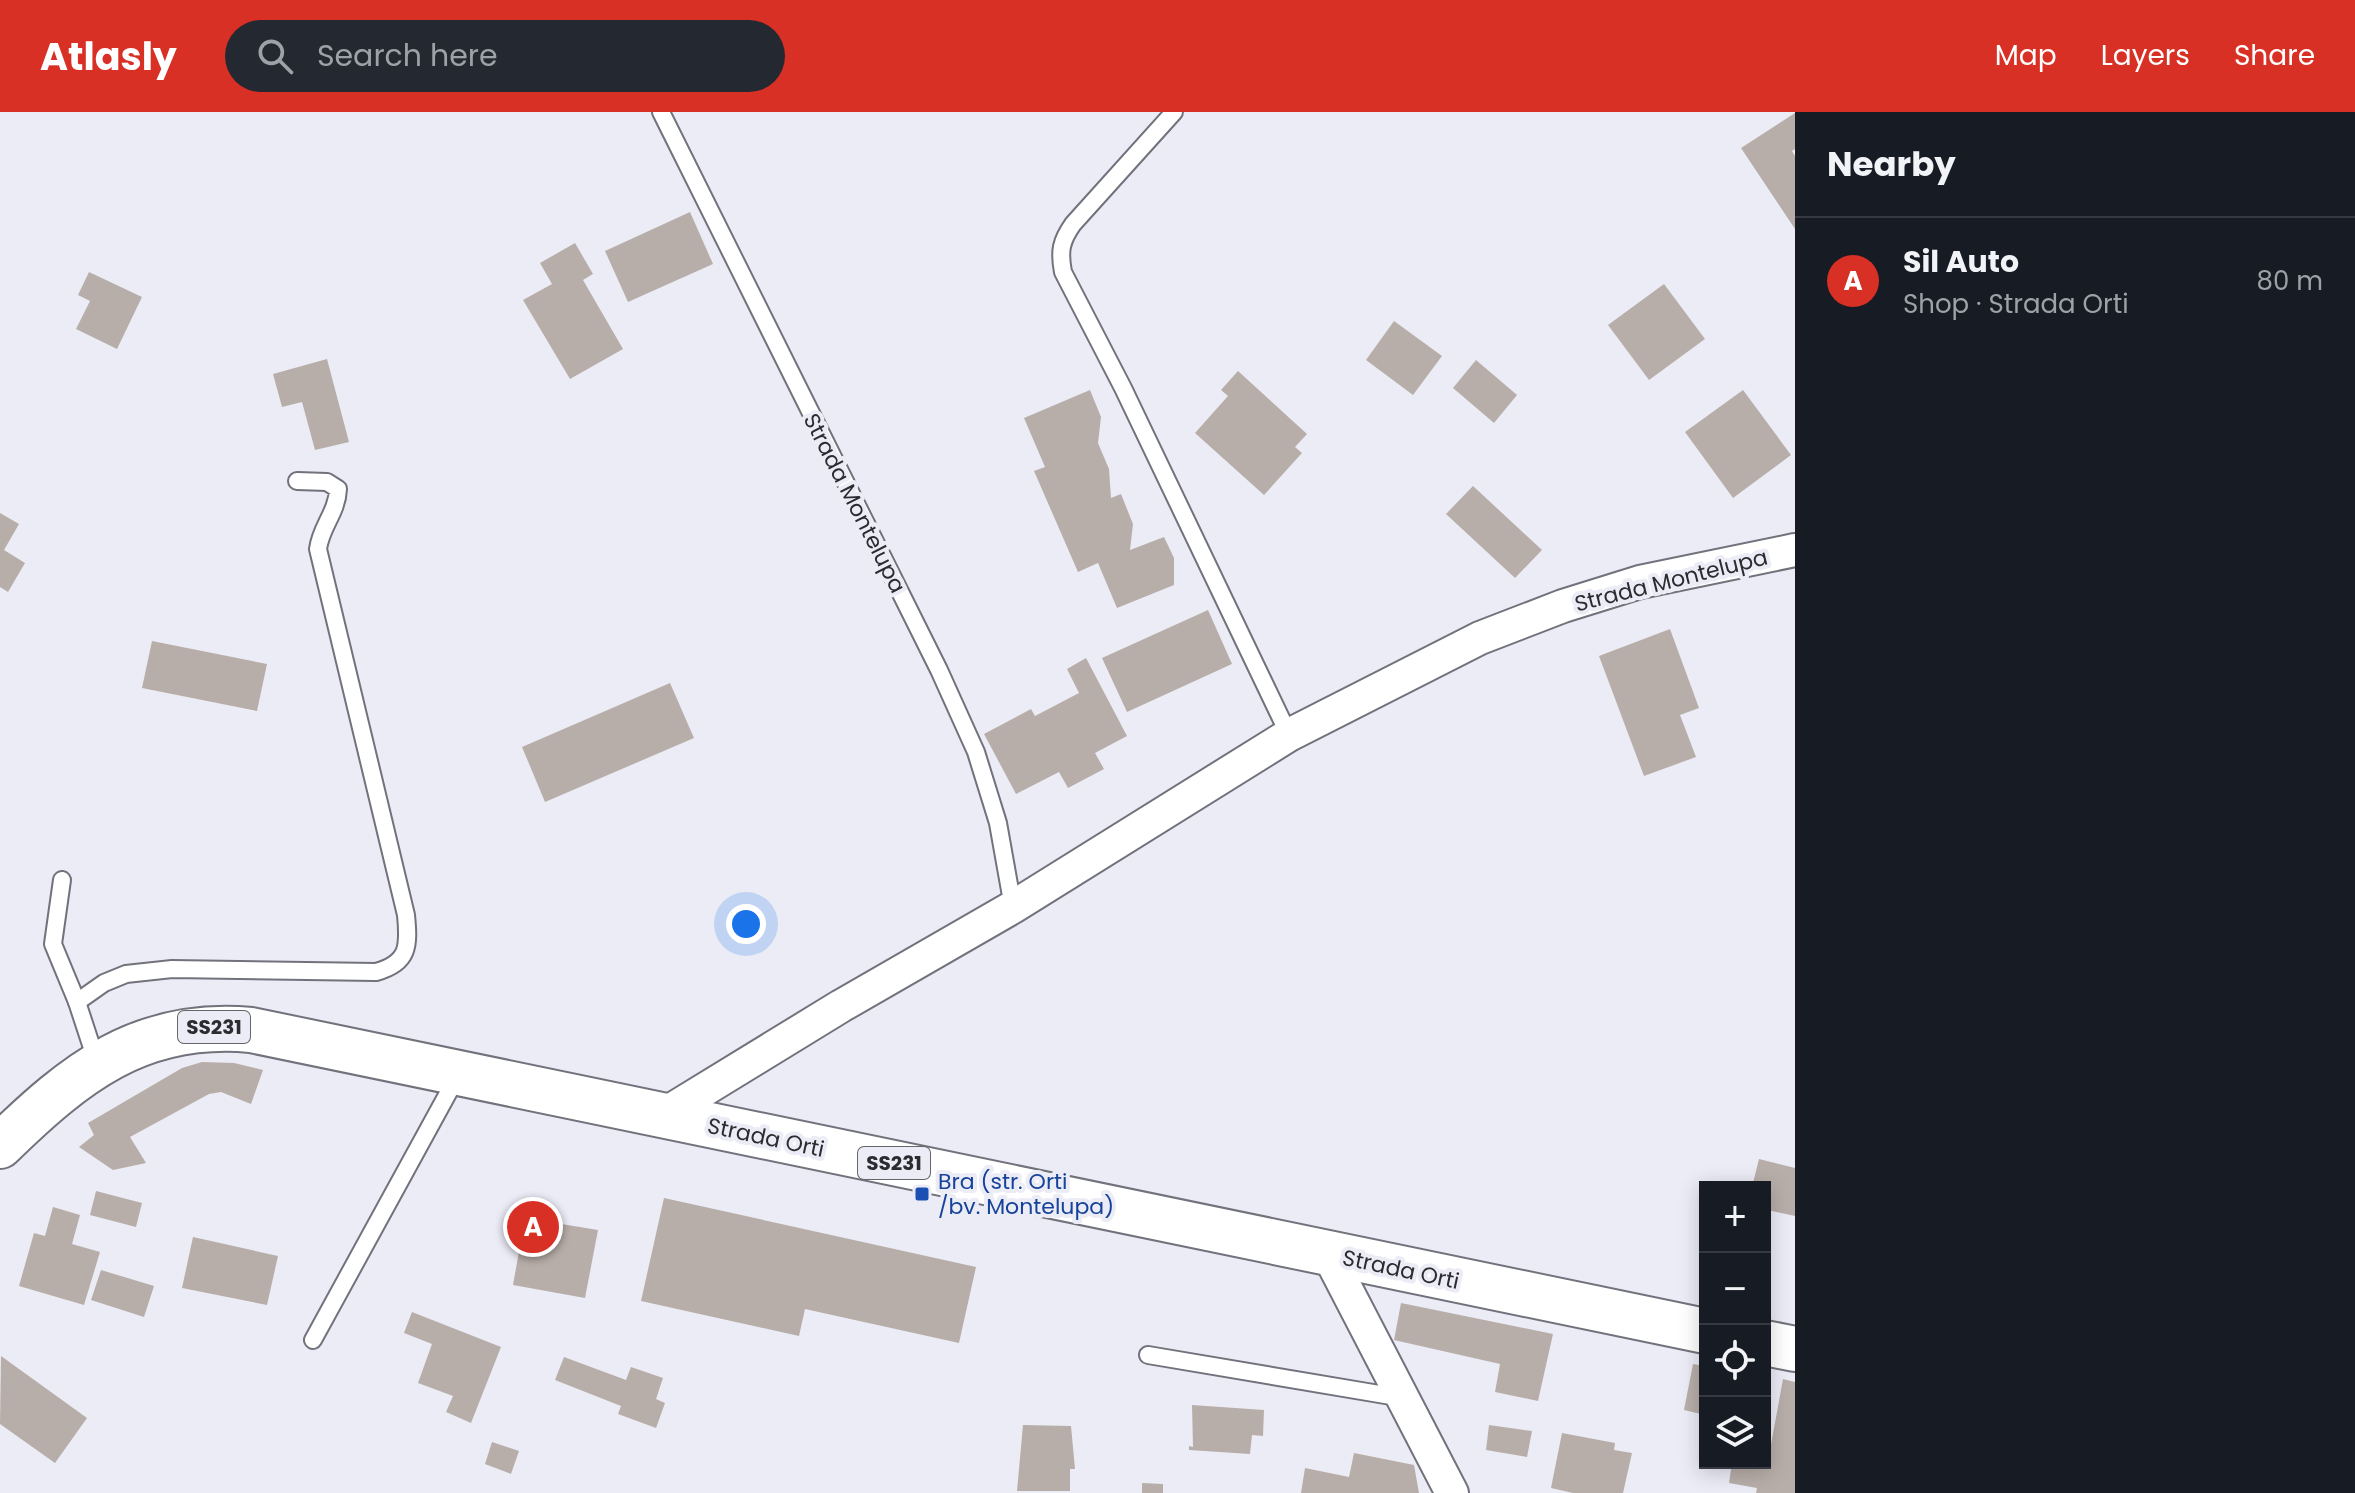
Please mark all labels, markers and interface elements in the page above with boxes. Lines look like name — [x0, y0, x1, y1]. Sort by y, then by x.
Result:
search box — [225, 20, 785, 92]
text: Atlasly — [40, 30, 177, 83]
icon: search — [253, 34, 297, 78]
text: Search here — [317, 34, 498, 77]
text: Map — [1995, 36, 2057, 75]
text: Layers — [2101, 36, 2190, 75]
text: Share — [2234, 36, 2315, 75]
text: Nearby — [1827, 140, 1956, 188]
text: Sil Auto — [1903, 240, 2019, 283]
text: A — [1843, 263, 1863, 299]
text: 80 m — [2257, 263, 2323, 299]
text: Shop · Strada Orti — [1903, 286, 2129, 322]
street label: Strada Montelupa — [796, 408, 913, 598]
street label: Strada Montelupa — [1572, 542, 1771, 619]
your location — [726, 904, 766, 944]
road number: SS231 — [178, 1011, 250, 1043]
street label: Strada Orti — [705, 1110, 827, 1165]
road number: SS231 — [858, 1147, 930, 1179]
place label: Bra (str. Orti /bv. Montelupa) — [938, 1166, 1114, 1222]
map controls — [1699, 1181, 1771, 1469]
button: + — [1699, 1181, 1771, 1253]
marker: Bra (str. Orti /bv. Montelupa) — [913, 1185, 931, 1203]
pin: A — [507, 1197, 559, 1257]
street label: Strada Orti — [1340, 1242, 1462, 1297]
button: − — [1699, 1253, 1771, 1325]
button: locate — [1699, 1325, 1771, 1397]
button: layers — [1699, 1397, 1771, 1469]

